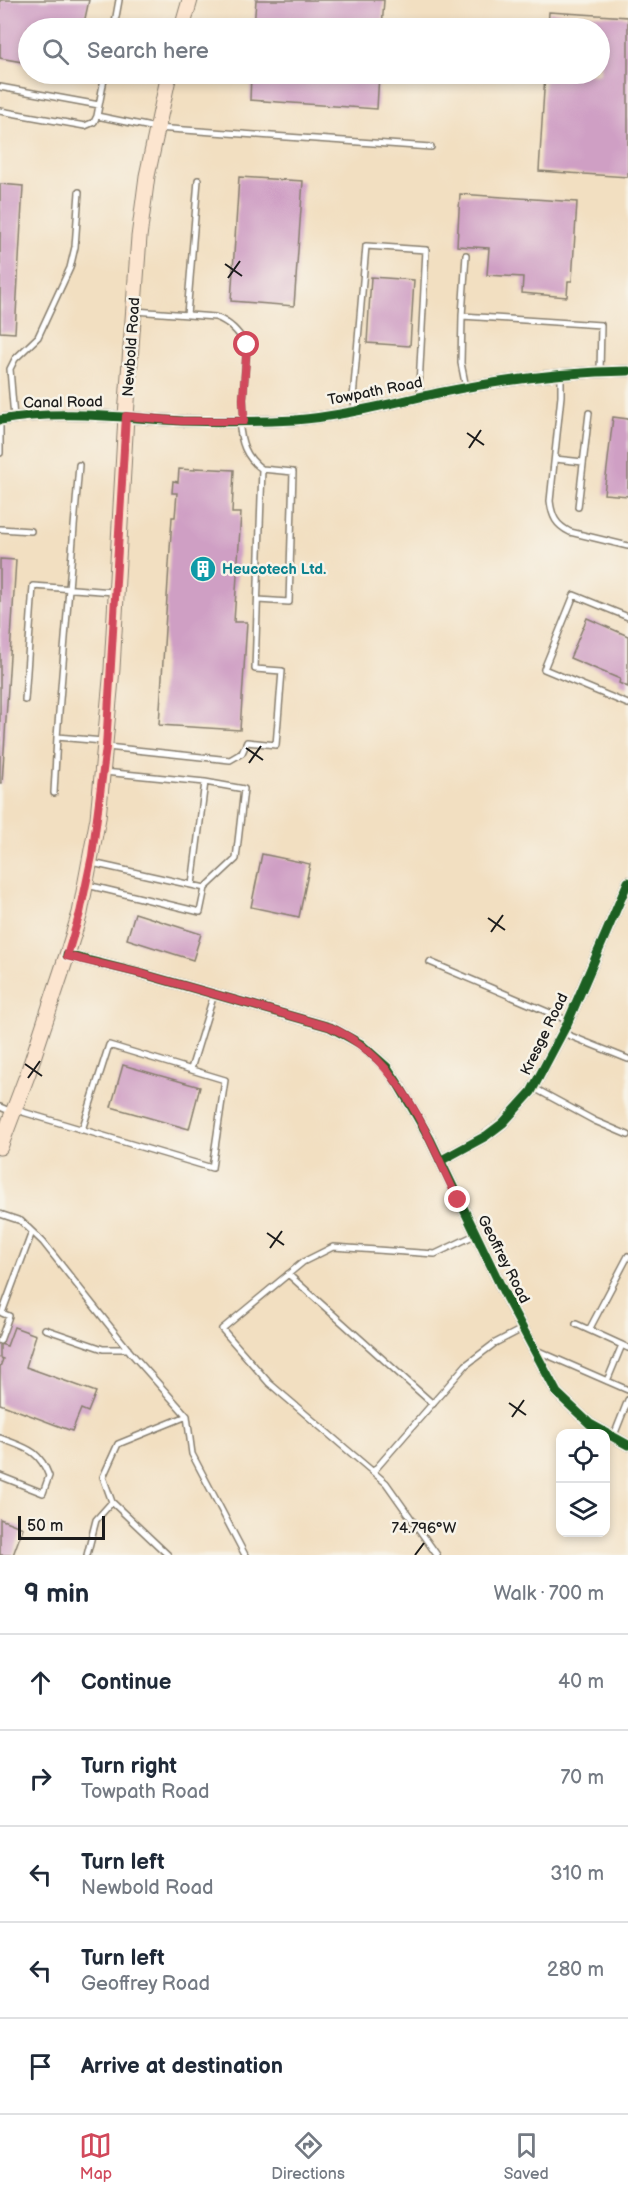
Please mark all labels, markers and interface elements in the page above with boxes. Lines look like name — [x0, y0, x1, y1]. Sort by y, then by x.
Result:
search box — [18, 18, 610, 84]
icon: search — [39, 35, 72, 68]
text: Search here — [87, 38, 209, 65]
street label: Newbold Road — [119, 297, 144, 397]
route start — [233, 331, 259, 357]
street label: Towpath Road — [326, 373, 424, 410]
street label: Canal Road — [23, 392, 103, 413]
building icon: Heucotech Ltd. — [188, 554, 218, 584]
place label: Heucotech Ltd. — [222, 560, 326, 579]
street label: Kresge Road — [516, 990, 572, 1078]
route end — [444, 1186, 470, 1212]
street label: Geoffrey Road — [473, 1212, 534, 1307]
map controls — [556, 1429, 610, 1537]
button: locate — [556, 1429, 610, 1483]
button: layers — [556, 1483, 610, 1537]
scale bar — [18, 1513, 105, 1540]
text: 50 m — [27, 1517, 63, 1536]
text: 74.796°W — [392, 1519, 457, 1538]
text: 9 min — [24, 1579, 89, 1610]
text: Walk · 700 m — [494, 1582, 604, 1606]
icon: ahead — [24, 1666, 57, 1699]
text: Continue — [81, 1669, 171, 1696]
text: 40 m — [558, 1670, 604, 1694]
text: Turn right — [81, 1753, 177, 1780]
icon: right — [24, 1762, 57, 1795]
text: 70 m — [560, 1766, 604, 1790]
text: Towpath Road — [81, 1780, 209, 1804]
text: Turn left — [81, 1849, 165, 1876]
icon: left — [24, 1858, 57, 1891]
text: 310 m — [550, 1862, 604, 1886]
text: Newbold Road — [81, 1876, 213, 1900]
text: Turn left — [81, 1945, 165, 1972]
icon: left — [24, 1954, 57, 1987]
text: 280 m — [547, 1958, 604, 1982]
text: Geoffrey Road — [81, 1972, 210, 1996]
icon: arrive — [24, 2050, 57, 2083]
text: Arrive at destination — [81, 2053, 283, 2080]
tab: Map — [79, 2129, 112, 2184]
tab: Directions — [271, 2129, 345, 2184]
tab: Saved — [504, 2129, 549, 2184]

